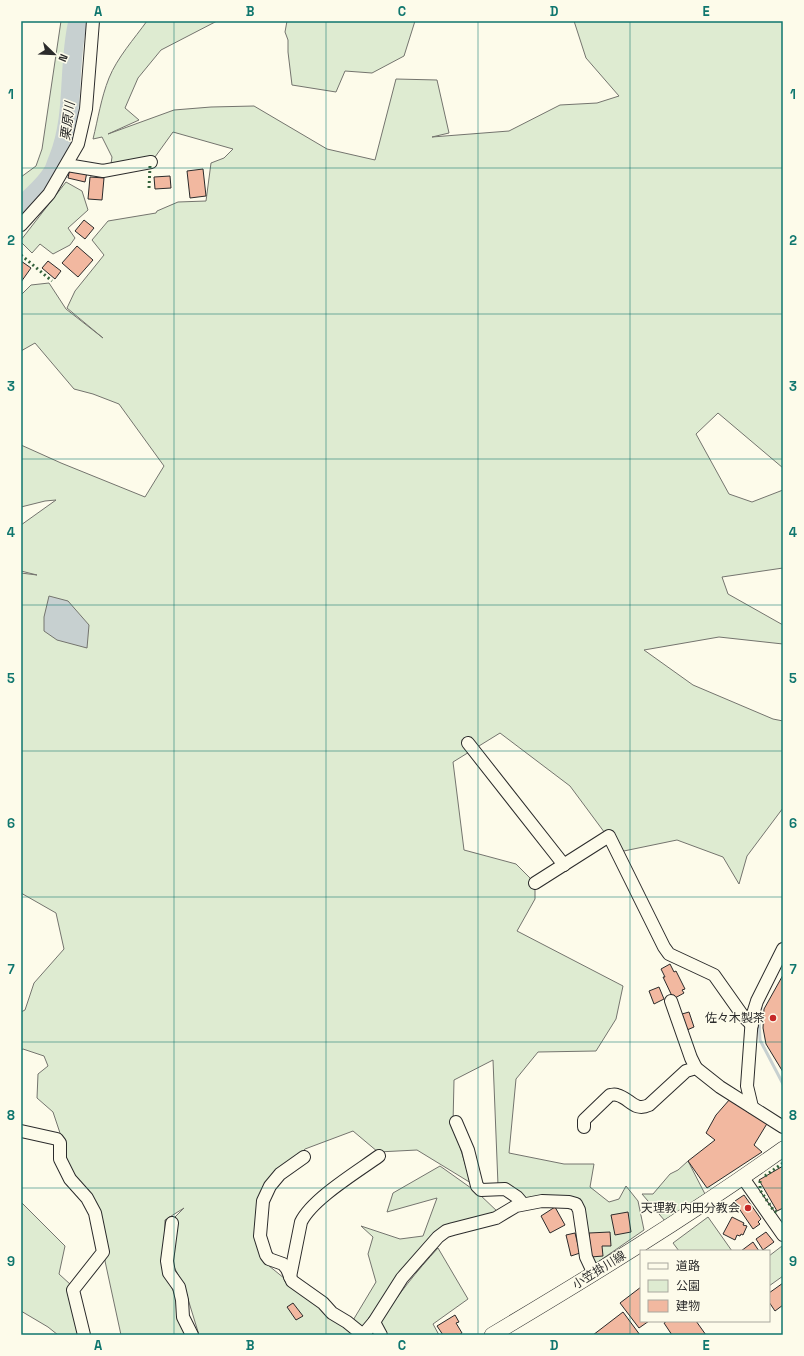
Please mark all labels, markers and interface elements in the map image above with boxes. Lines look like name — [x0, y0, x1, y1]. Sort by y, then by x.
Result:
text: A — [94, 3, 103, 20]
text: B — [246, 3, 255, 20]
text: C — [398, 3, 406, 20]
text: D — [550, 3, 559, 20]
text: E — [702, 3, 710, 20]
north arrow — [34, 34, 74, 74]
text: N — [55, 52, 71, 64]
text: 1 — [8, 86, 14, 103]
text: 1 — [790, 86, 796, 103]
water label: 栗原川 — [57, 99, 79, 141]
text: 2 — [7, 232, 15, 249]
text: 2 — [789, 232, 797, 249]
text: 3 — [7, 378, 15, 395]
text: 3 — [789, 378, 797, 395]
text: 4 — [7, 524, 15, 541]
text: 4 — [789, 524, 797, 541]
text: 5 — [7, 670, 15, 687]
text: 5 — [789, 670, 797, 687]
text: 6 — [7, 815, 15, 832]
text: 6 — [789, 815, 797, 832]
text: 7 — [7, 961, 15, 978]
text: 7 — [789, 961, 797, 978]
place label: 佐々木製茶 — [705, 1010, 765, 1026]
marker: 佐々木製茶 — [768, 1013, 778, 1023]
text: 8 — [7, 1107, 15, 1124]
text: 8 — [789, 1107, 797, 1124]
place label: 天理教 内田分教会 — [641, 1200, 740, 1216]
marker: 天理教 内田分教会 — [743, 1203, 753, 1213]
street label: 小笠掛川線 — [569, 1247, 629, 1293]
legend — [640, 1250, 770, 1322]
text: 9 — [7, 1253, 15, 1270]
text: 9 — [789, 1253, 797, 1270]
text: 道路 — [676, 1258, 700, 1274]
text: 公園 — [676, 1278, 700, 1294]
text: 建物 — [676, 1298, 700, 1314]
text: A — [94, 1337, 103, 1354]
text: B — [246, 1337, 255, 1354]
text: C — [398, 1337, 406, 1354]
text: D — [550, 1337, 559, 1354]
text: E — [702, 1337, 710, 1354]

